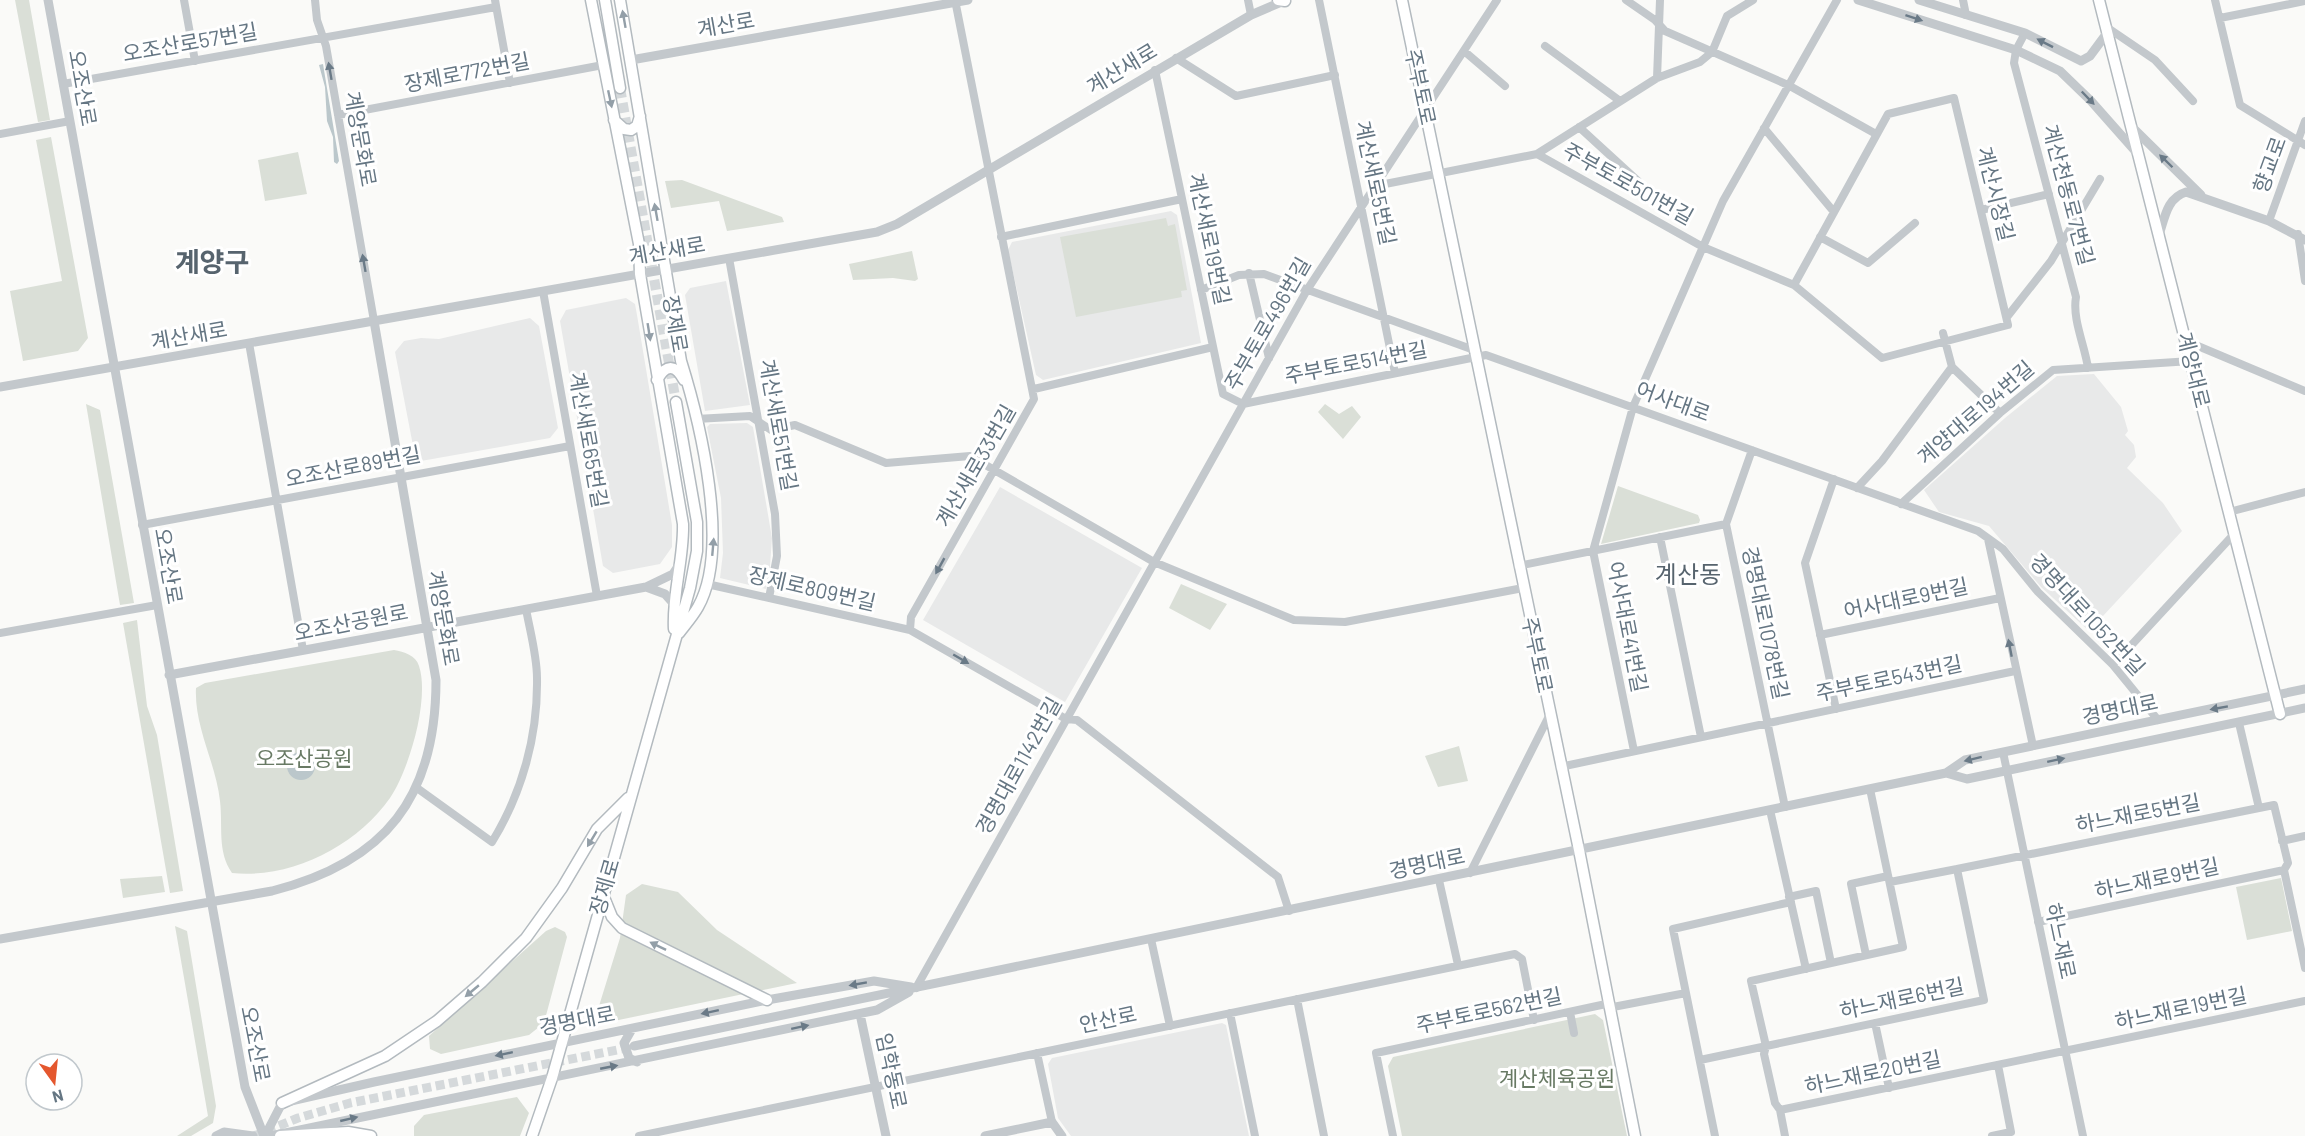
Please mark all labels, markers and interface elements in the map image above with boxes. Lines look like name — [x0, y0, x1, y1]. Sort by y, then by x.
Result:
street label: 계산로 — [695, 6, 756, 41]
one-way arrow — [619, 10, 628, 29]
one-way arrow — [1905, 13, 1923, 23]
street label: 오조산로57번길 — [120, 17, 259, 66]
street label: 계산새로 — [1082, 37, 1161, 98]
one-way arrow — [2037, 39, 2054, 48]
street label: 주부토로 — [1401, 46, 1442, 127]
street label: 장제로772번길 — [402, 47, 532, 96]
street label: 오조산로 — [64, 48, 102, 128]
one-way arrow — [326, 62, 335, 81]
street label: 계양문화로 — [341, 89, 382, 188]
one-way arrow — [605, 89, 615, 108]
one-way arrow — [2080, 91, 2094, 105]
street label: 계산새로5번길 — [1351, 118, 1402, 247]
street label: 계산천동로7번길 — [2039, 121, 2100, 268]
street label: 향교로 — [2247, 133, 2290, 196]
street label: 주부토로501번길 — [1559, 137, 1698, 229]
street label: 계산시장길 — [1973, 144, 2020, 244]
one-way arrow — [2160, 154, 2174, 168]
street label: 계산새로19번길 — [1184, 170, 1237, 307]
one-way arrow — [651, 202, 660, 221]
street label: 계산새로 — [627, 231, 707, 269]
district label: 계양구 — [175, 245, 249, 277]
street label: 주부토로496번길 — [1219, 252, 1315, 394]
one-way arrow — [359, 254, 368, 273]
street label: 장제로 — [659, 293, 694, 354]
street label: 계산새로 — [149, 316, 229, 354]
one-way arrow — [645, 322, 654, 341]
street label: 계양대로 — [2173, 329, 2216, 410]
street label: 주부토로514번길 — [1282, 335, 1429, 388]
street label: 계양대로194번길 — [1912, 355, 2038, 469]
street label: 계산새로51번길 — [756, 357, 803, 493]
street label: 계산새로65번길 — [565, 370, 614, 510]
street label: 어사대로 — [1633, 376, 1714, 426]
street label: 계산새로33번길 — [929, 399, 1020, 531]
street label: 오조산로89번길 — [283, 440, 423, 491]
street label: 오조산로 — [150, 526, 188, 606]
one-way arrow — [708, 538, 718, 557]
street label: 경명대로1078번길 — [1738, 544, 1795, 702]
street label: 경명대로1052번길 — [2025, 548, 2151, 680]
one-way arrow — [935, 557, 945, 574]
street label: 어사대로41번길 — [1604, 559, 1653, 694]
district label: 계산동 — [1655, 559, 1721, 588]
street label: 장제로809번길 — [746, 561, 879, 614]
street label: 계양문화로 — [424, 568, 465, 667]
street label: 어사대로9번길 — [1841, 572, 1970, 623]
street label: 오조산공원로 — [291, 598, 410, 645]
street label: 주부토로 — [1518, 614, 1559, 695]
one-way arrow — [2005, 639, 2014, 658]
street label: 주부토로543번길 — [1813, 650, 1964, 705]
one-way arrow — [952, 654, 969, 664]
street label: 경명대로 — [2079, 688, 2160, 729]
street label: 경명대로1142번길 — [970, 692, 1066, 838]
one-way arrow — [2209, 704, 2228, 713]
park label: 오조산공원 — [256, 745, 352, 770]
one-way arrow — [1964, 754, 1982, 764]
one-way arrow — [2046, 755, 2065, 764]
street label: 하느재로5번길 — [2073, 788, 2202, 837]
one-way arrow — [586, 831, 597, 847]
street label: 경명대로 — [1386, 842, 1467, 883]
street label: 하느재로9번길 — [2092, 852, 2221, 903]
street label: 장제로 — [584, 855, 624, 918]
street label: 하느재로 — [2041, 900, 2082, 981]
one-way arrow — [650, 941, 667, 950]
street label: 하느재로6번길 — [1837, 972, 1966, 1023]
one-way arrow — [849, 980, 868, 989]
street label: 하느재로19번길 — [2112, 981, 2249, 1034]
street label: 주부토로562번길 — [1413, 982, 1564, 1037]
one-way arrow — [465, 984, 480, 997]
street label: 경명대로 — [536, 1000, 617, 1039]
street label: 안산로 — [1077, 1000, 1139, 1037]
street label: 오조산로 — [237, 1003, 276, 1084]
one-way arrow — [700, 1008, 719, 1017]
one-way arrow — [790, 1021, 809, 1031]
street label: 임학동로 — [872, 1030, 913, 1111]
street label: 하느재로20번길 — [1802, 1045, 1943, 1098]
one-way arrow — [494, 1050, 513, 1060]
north arrow — [24, 1052, 84, 1112]
one-way arrow — [600, 1062, 619, 1071]
park label: 계산체육공원 — [1499, 1065, 1615, 1090]
text: N — [50, 1086, 66, 1108]
one-way arrow — [339, 1114, 358, 1123]

